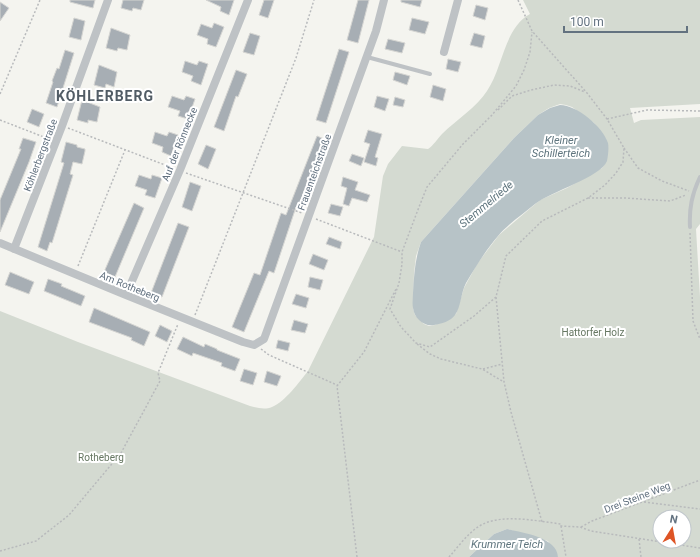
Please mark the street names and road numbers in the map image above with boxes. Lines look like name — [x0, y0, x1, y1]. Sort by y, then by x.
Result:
street label: Auf der Rönnecke — [160, 106, 199, 183]
street label: Köhlerbergstraße — [22, 117, 59, 193]
street label: Frauenteichstraße — [296, 132, 333, 212]
street label: Am Rotheberg — [98, 269, 161, 303]
street label: Drei Steine Weg — [603, 480, 672, 515]

